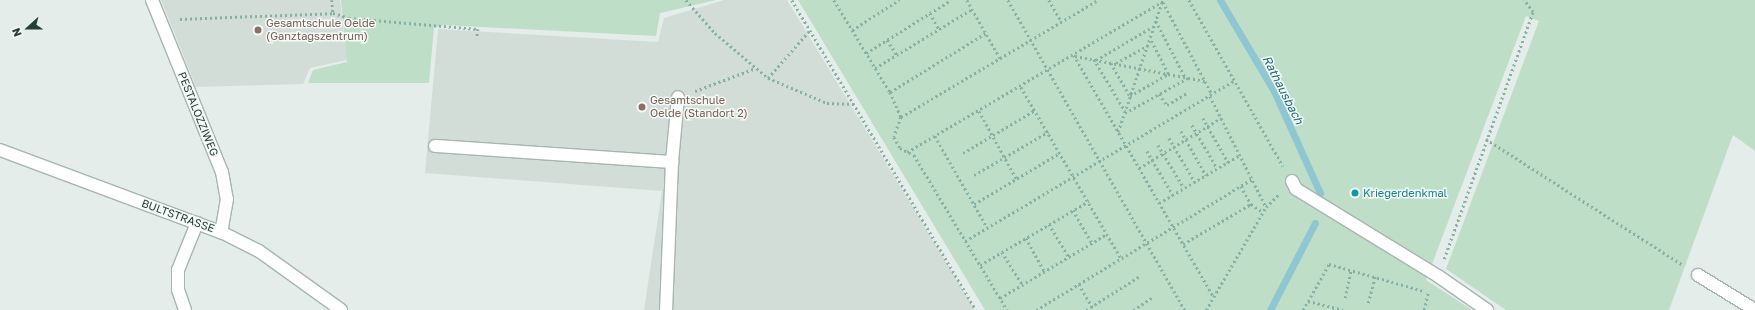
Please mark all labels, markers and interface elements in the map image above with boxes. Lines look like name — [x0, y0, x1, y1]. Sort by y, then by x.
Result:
north arrow — [8, 8, 48, 48]
place label: Gesamtschule Oelde (Ganztagszentrum) — [266, 17, 375, 43]
marker: Gesamtschule Oelde (Ganztagszentrum) — [253, 25, 263, 35]
text: N — [9, 26, 24, 39]
water label: Rathausbach — [1259, 53, 1307, 127]
street label: PESTALOZZIWEG — [175, 70, 221, 158]
place label: Gesamtschule Oelde (Standort 2) — [650, 94, 748, 120]
marker: Gesamtschule Oelde (Standort 2) — [637, 102, 647, 112]
place label: Kriegerdenkmal — [1363, 186, 1447, 200]
marker: Kriegerdenkmal — [1350, 188, 1360, 198]
street label: BULTSTRASSE — [140, 197, 216, 235]

